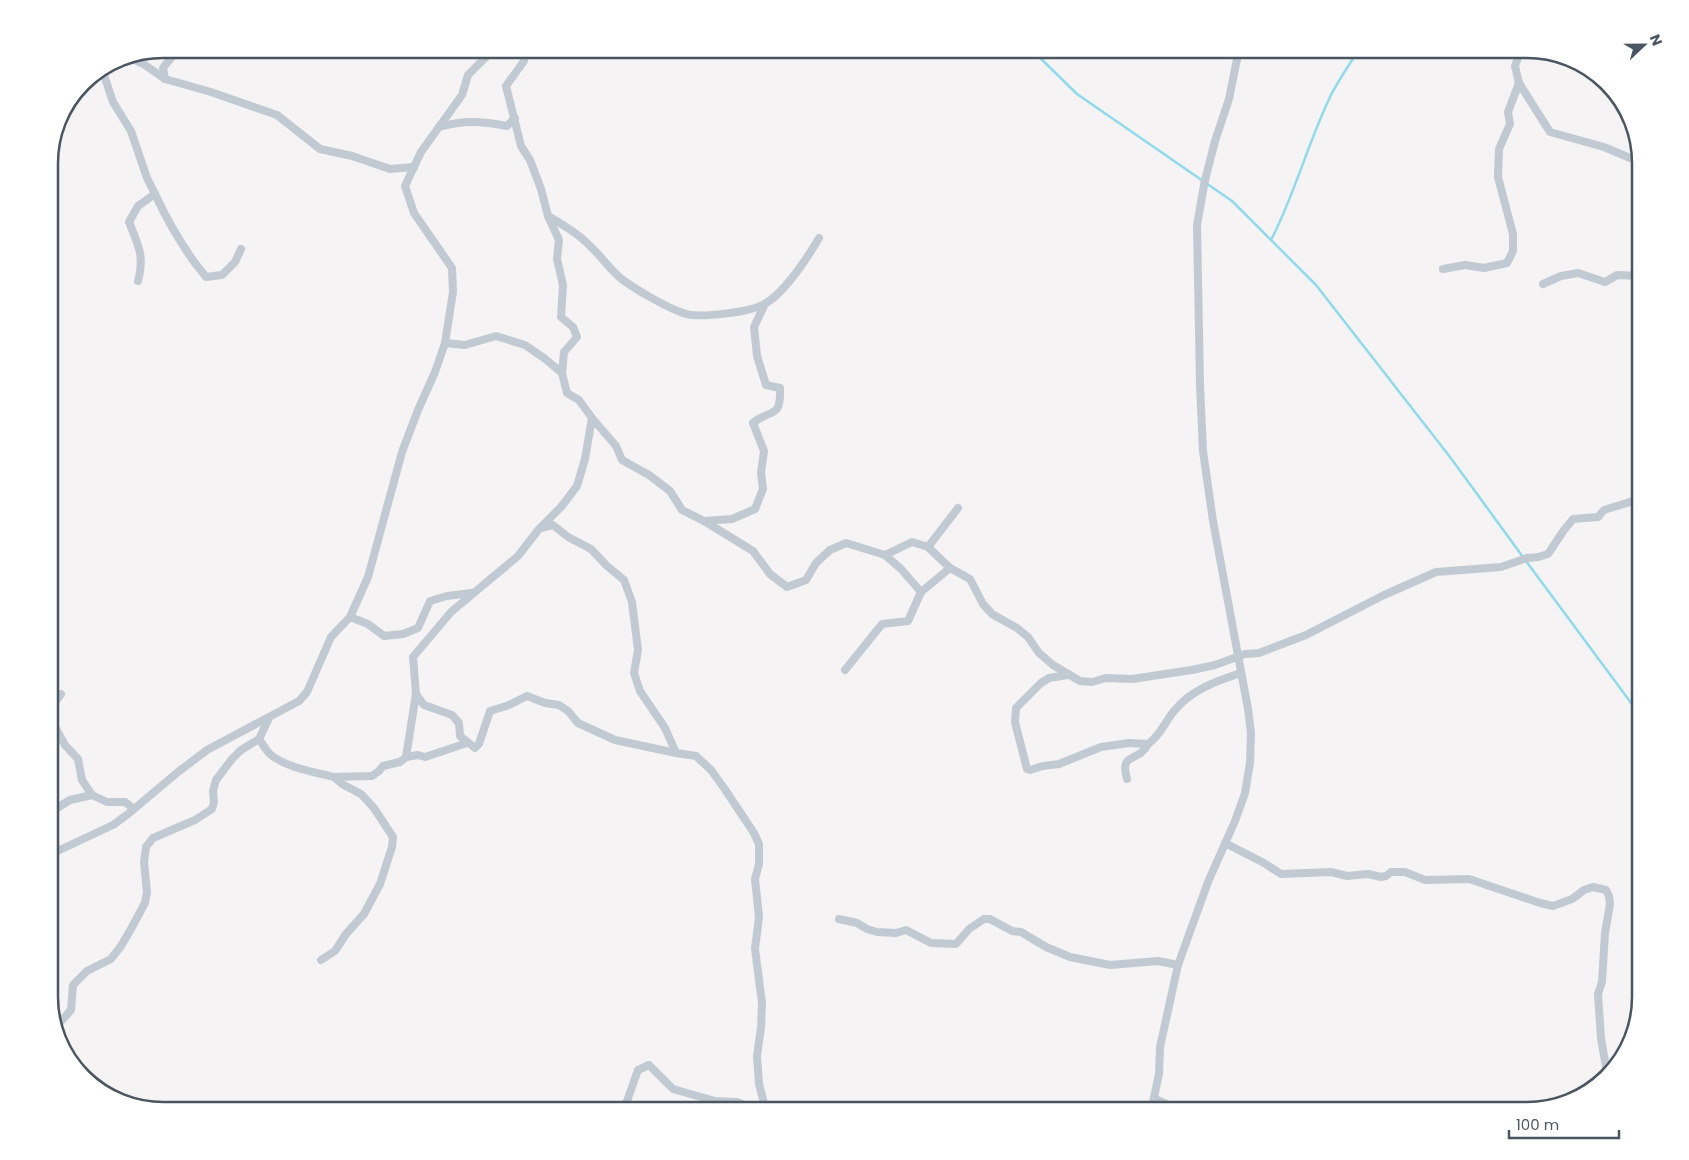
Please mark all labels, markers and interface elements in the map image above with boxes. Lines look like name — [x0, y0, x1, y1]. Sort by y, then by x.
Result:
north arrow — [1619, 20, 1669, 70]
text: N — [1645, 32, 1667, 49]
scale bar — [1509, 1108, 1619, 1140]
text: 100 m — [1516, 1114, 1559, 1135]

